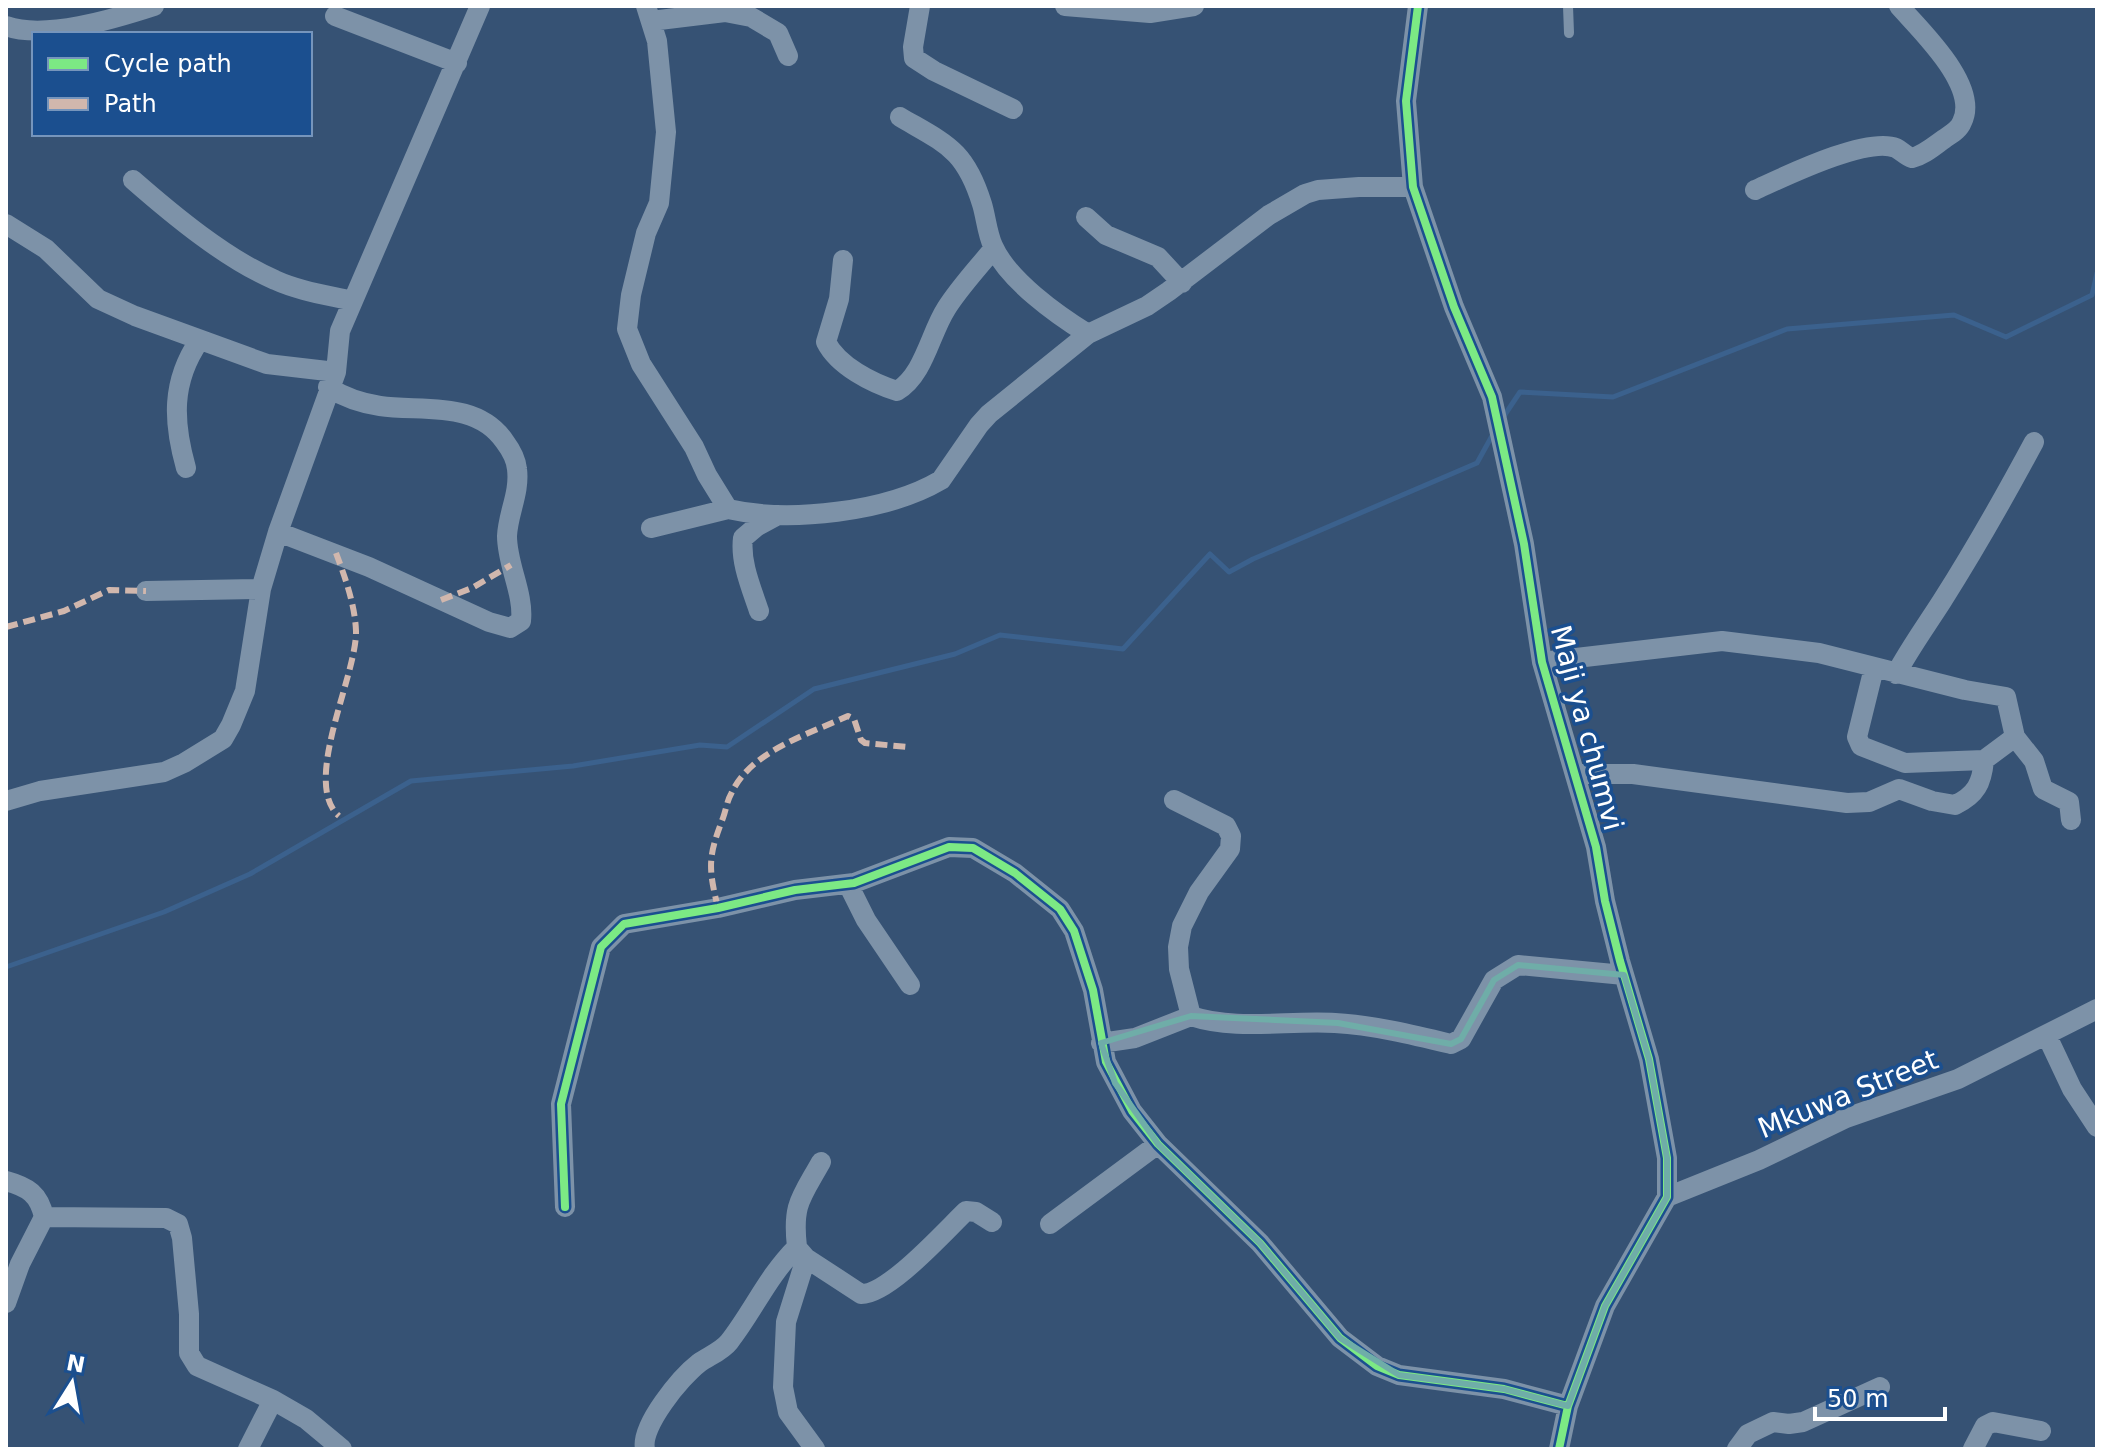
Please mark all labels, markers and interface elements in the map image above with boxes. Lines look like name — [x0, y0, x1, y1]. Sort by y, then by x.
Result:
legend — [32, 32, 312, 136]
text: Cycle path — [104, 50, 232, 78]
text: Path — [104, 90, 157, 118]
street label: Maji ya chumvi — [1544, 622, 1630, 834]
street label: Mkuwa Street — [1753, 1043, 1943, 1145]
north arrow — [32, 1343, 112, 1423]
text: N — [64, 1350, 87, 1378]
scale bar — [1815, 1371, 1945, 1421]
text: 50 m — [1827, 1385, 1889, 1413]

